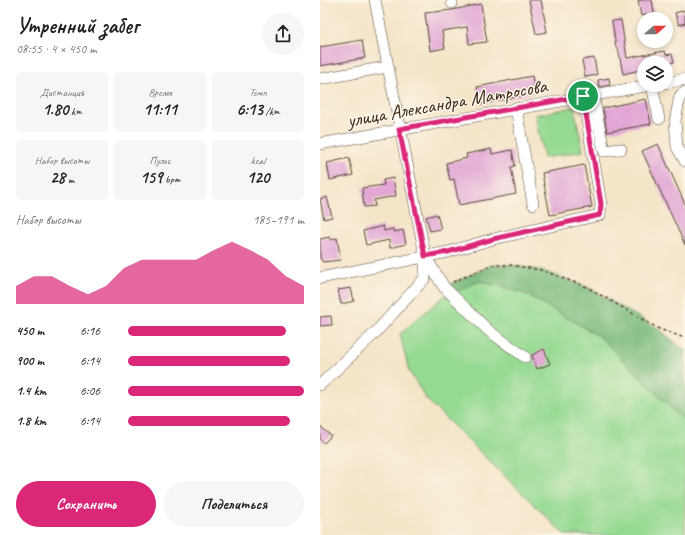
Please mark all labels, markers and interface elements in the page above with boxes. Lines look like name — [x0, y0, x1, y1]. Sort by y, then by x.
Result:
text: Утренний забег — [16, 12, 139, 40]
north arrow — [637, 12, 673, 48]
map controls — [637, 12, 673, 92]
button: share — [262, 13, 304, 55]
text: 08:55 · 4 × 450 m — [16, 41, 97, 57]
button: layers — [637, 56, 673, 92]
street label: улица Александра Матросова — [344, 73, 550, 133]
pin — [566, 79, 600, 113]
text: Дистанция — [40, 85, 84, 99]
text: Время — [148, 85, 172, 99]
text: Темп — [249, 85, 267, 99]
icon: arrive — [572, 85, 594, 107]
text: 1.80 — [42, 99, 68, 120]
text: 11:11 — [143, 99, 177, 120]
text: 6:13 — [236, 99, 263, 120]
text: km — [68, 104, 82, 118]
text: /km — [263, 104, 280, 118]
text: Набор высоты — [35, 153, 89, 167]
text: Пульс — [149, 153, 171, 167]
text: kcal — [251, 153, 265, 167]
text: 28 — [50, 167, 65, 188]
text: 159 — [140, 167, 162, 188]
text: 120 — [247, 167, 269, 188]
text: m — [65, 172, 74, 186]
text: bpm — [162, 172, 180, 186]
text: Набор высоты — [16, 212, 81, 228]
text: 185–191 m — [253, 212, 304, 228]
text: 450 m — [16, 323, 44, 339]
text: 6:16 — [80, 323, 100, 339]
text: 900 m — [16, 353, 44, 369]
text: 6:14 — [80, 353, 100, 369]
text: 1.4 km — [16, 383, 46, 399]
text: 6:06 — [80, 383, 100, 399]
text: 1.8 km — [16, 413, 46, 429]
text: 6:14 — [80, 413, 100, 429]
button: Сохранить — [16, 481, 156, 527]
button: Поделиться — [164, 481, 304, 527]

